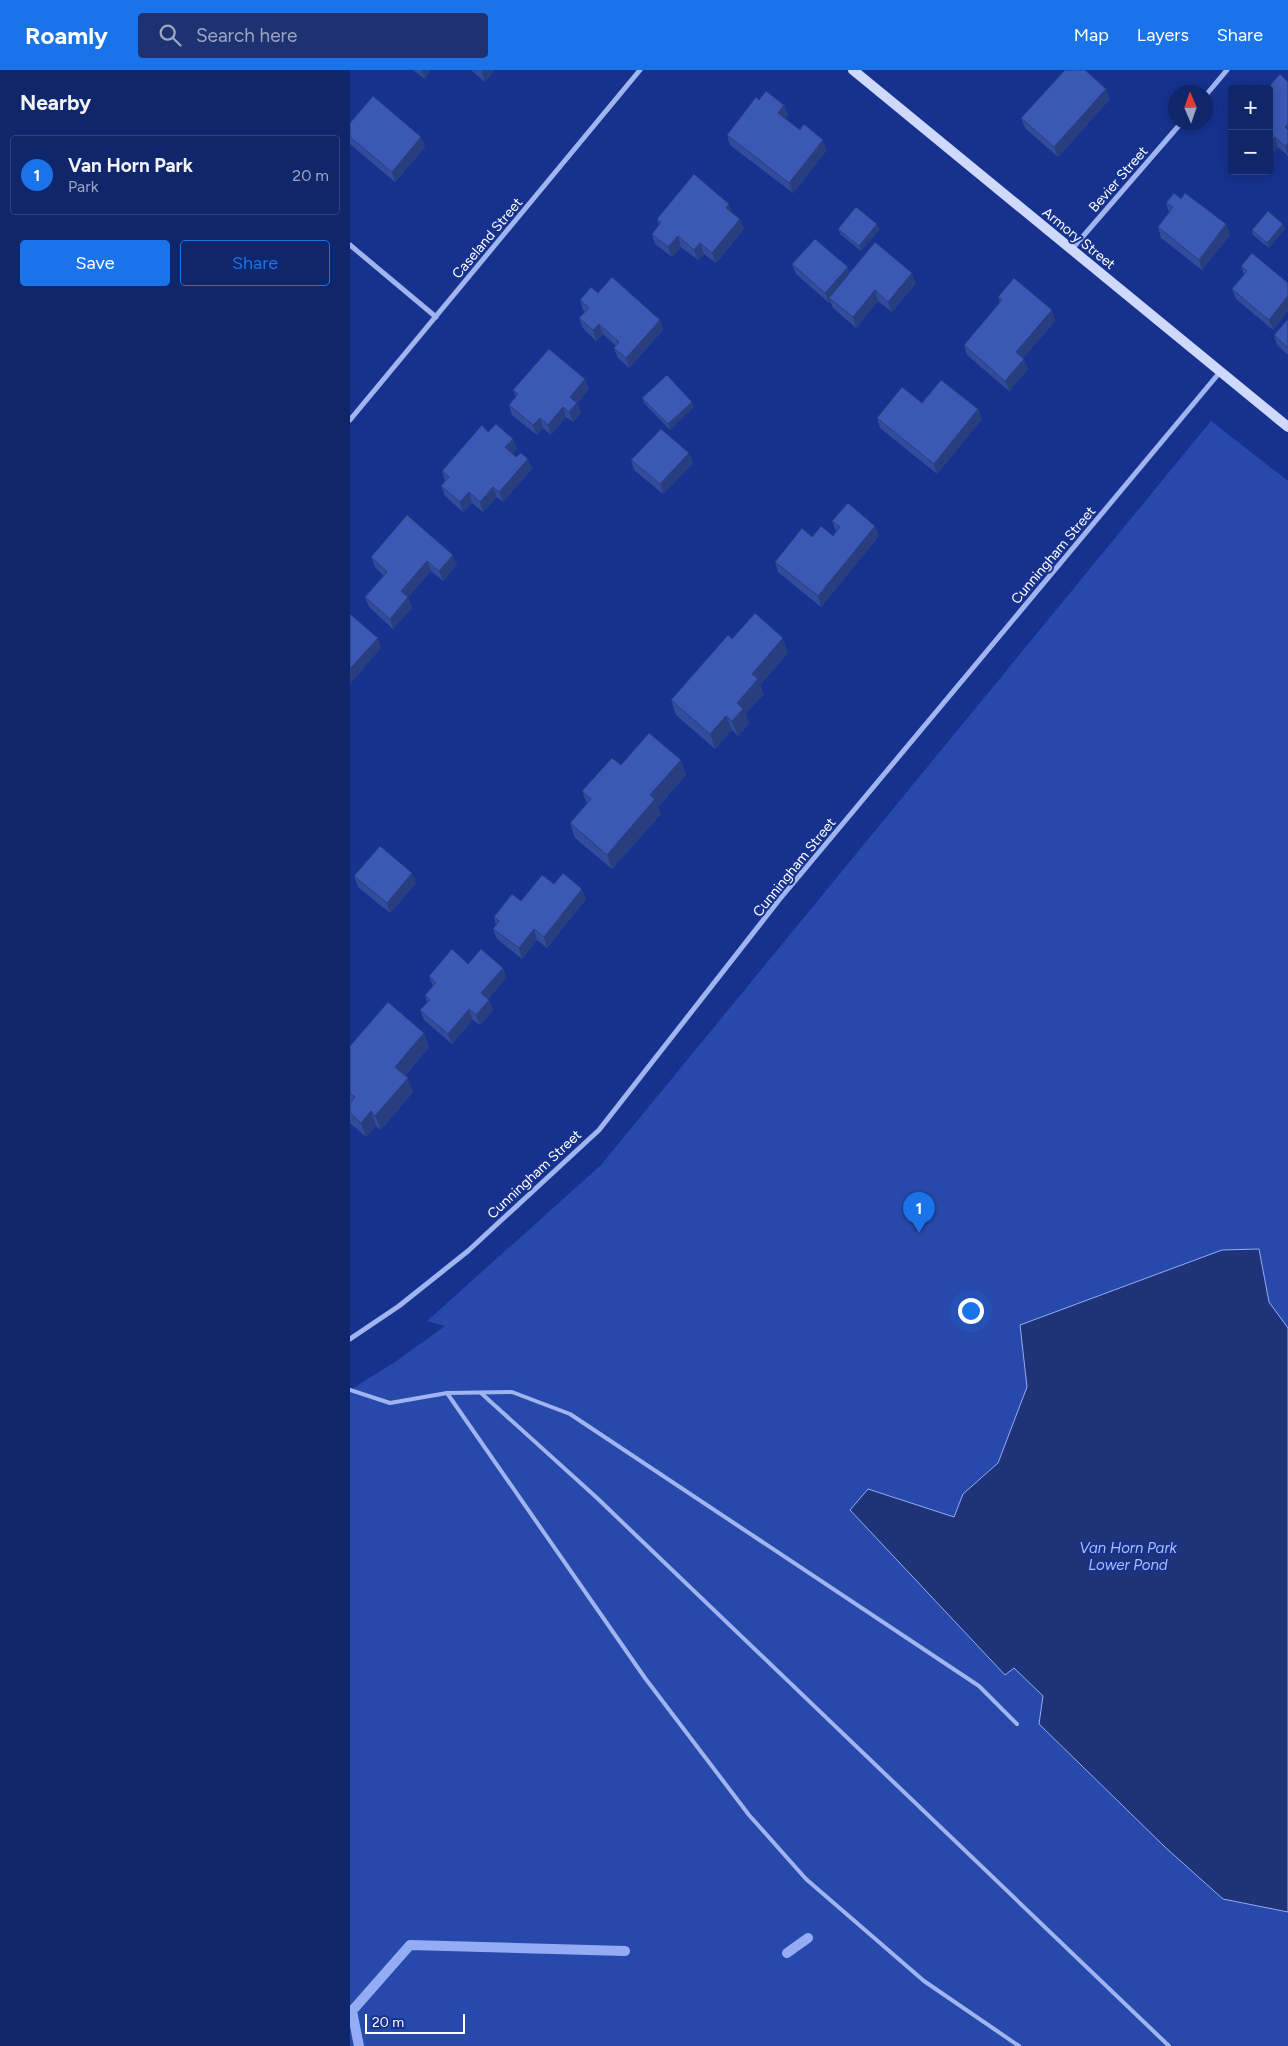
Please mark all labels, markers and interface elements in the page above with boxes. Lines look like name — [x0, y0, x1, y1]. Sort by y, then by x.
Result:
search box — [138, 13, 488, 58]
text: Roamly — [25, 21, 108, 50]
icon: search — [156, 21, 184, 49]
text: Search here — [196, 24, 297, 47]
text: Map — [1074, 24, 1109, 46]
text: Layers — [1137, 24, 1189, 46]
text: Share — [1217, 24, 1263, 46]
north arrow — [1168, 85, 1213, 130]
map controls — [1228, 85, 1273, 175]
button: + — [1228, 85, 1273, 130]
text: Nearby — [20, 90, 91, 115]
button: − — [1228, 130, 1273, 175]
street label: Bevier Street — [1085, 143, 1152, 216]
text: Van Horn Park — [68, 154, 193, 177]
text: 1 — [34, 166, 40, 185]
text: 20 m — [292, 166, 329, 185]
text: Park — [68, 177, 98, 196]
street label: Caseland Street — [449, 194, 526, 282]
street label: Armory Street — [1039, 204, 1119, 273]
button: Save — [20, 240, 170, 286]
button: Share — [180, 240, 330, 286]
street label: Cunningham Street — [1008, 503, 1099, 608]
street label: Cunningham Street — [749, 814, 839, 920]
street label: Cunningham Street — [484, 1126, 585, 1222]
pin: 1 — [903, 1192, 935, 1233]
your location — [958, 1298, 984, 1324]
water label: Van Horn Park Lower Pond — [1079, 1539, 1177, 1574]
scale bar — [365, 2011, 465, 2034]
text: 20 m — [372, 2014, 404, 2031]

